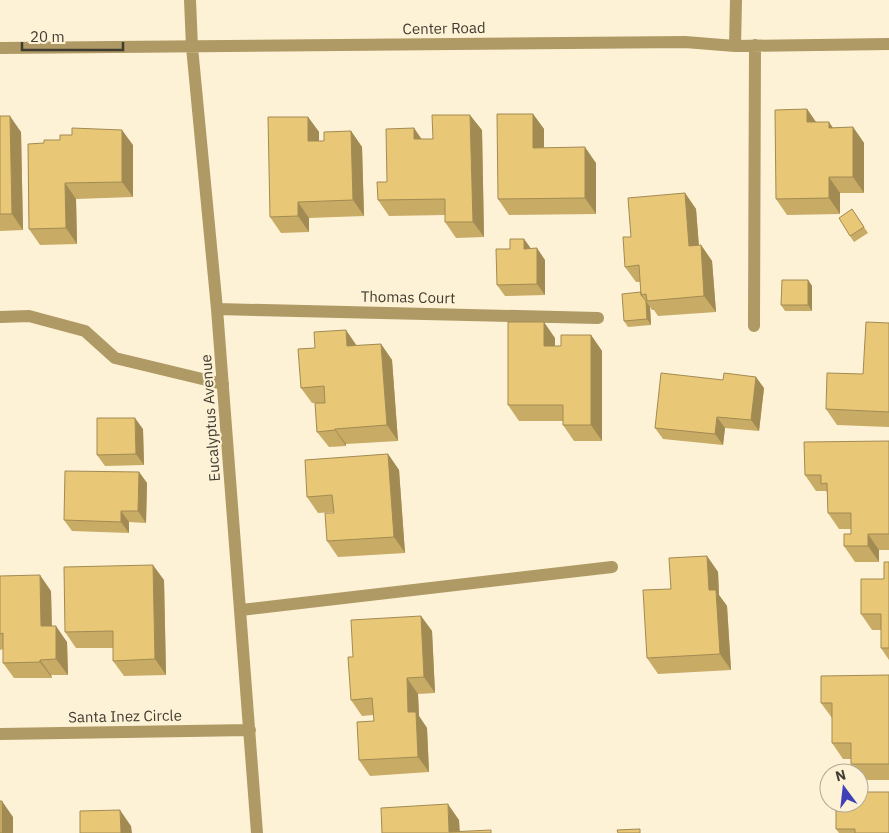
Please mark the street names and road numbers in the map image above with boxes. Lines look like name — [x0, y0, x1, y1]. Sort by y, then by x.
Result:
street label: Center Road — [402, 18, 486, 38]
street label: Thomas Court — [361, 287, 455, 307]
street label: Eucalyptus Avenue — [196, 354, 224, 482]
street label: Santa Inez Circle — [68, 706, 182, 726]

